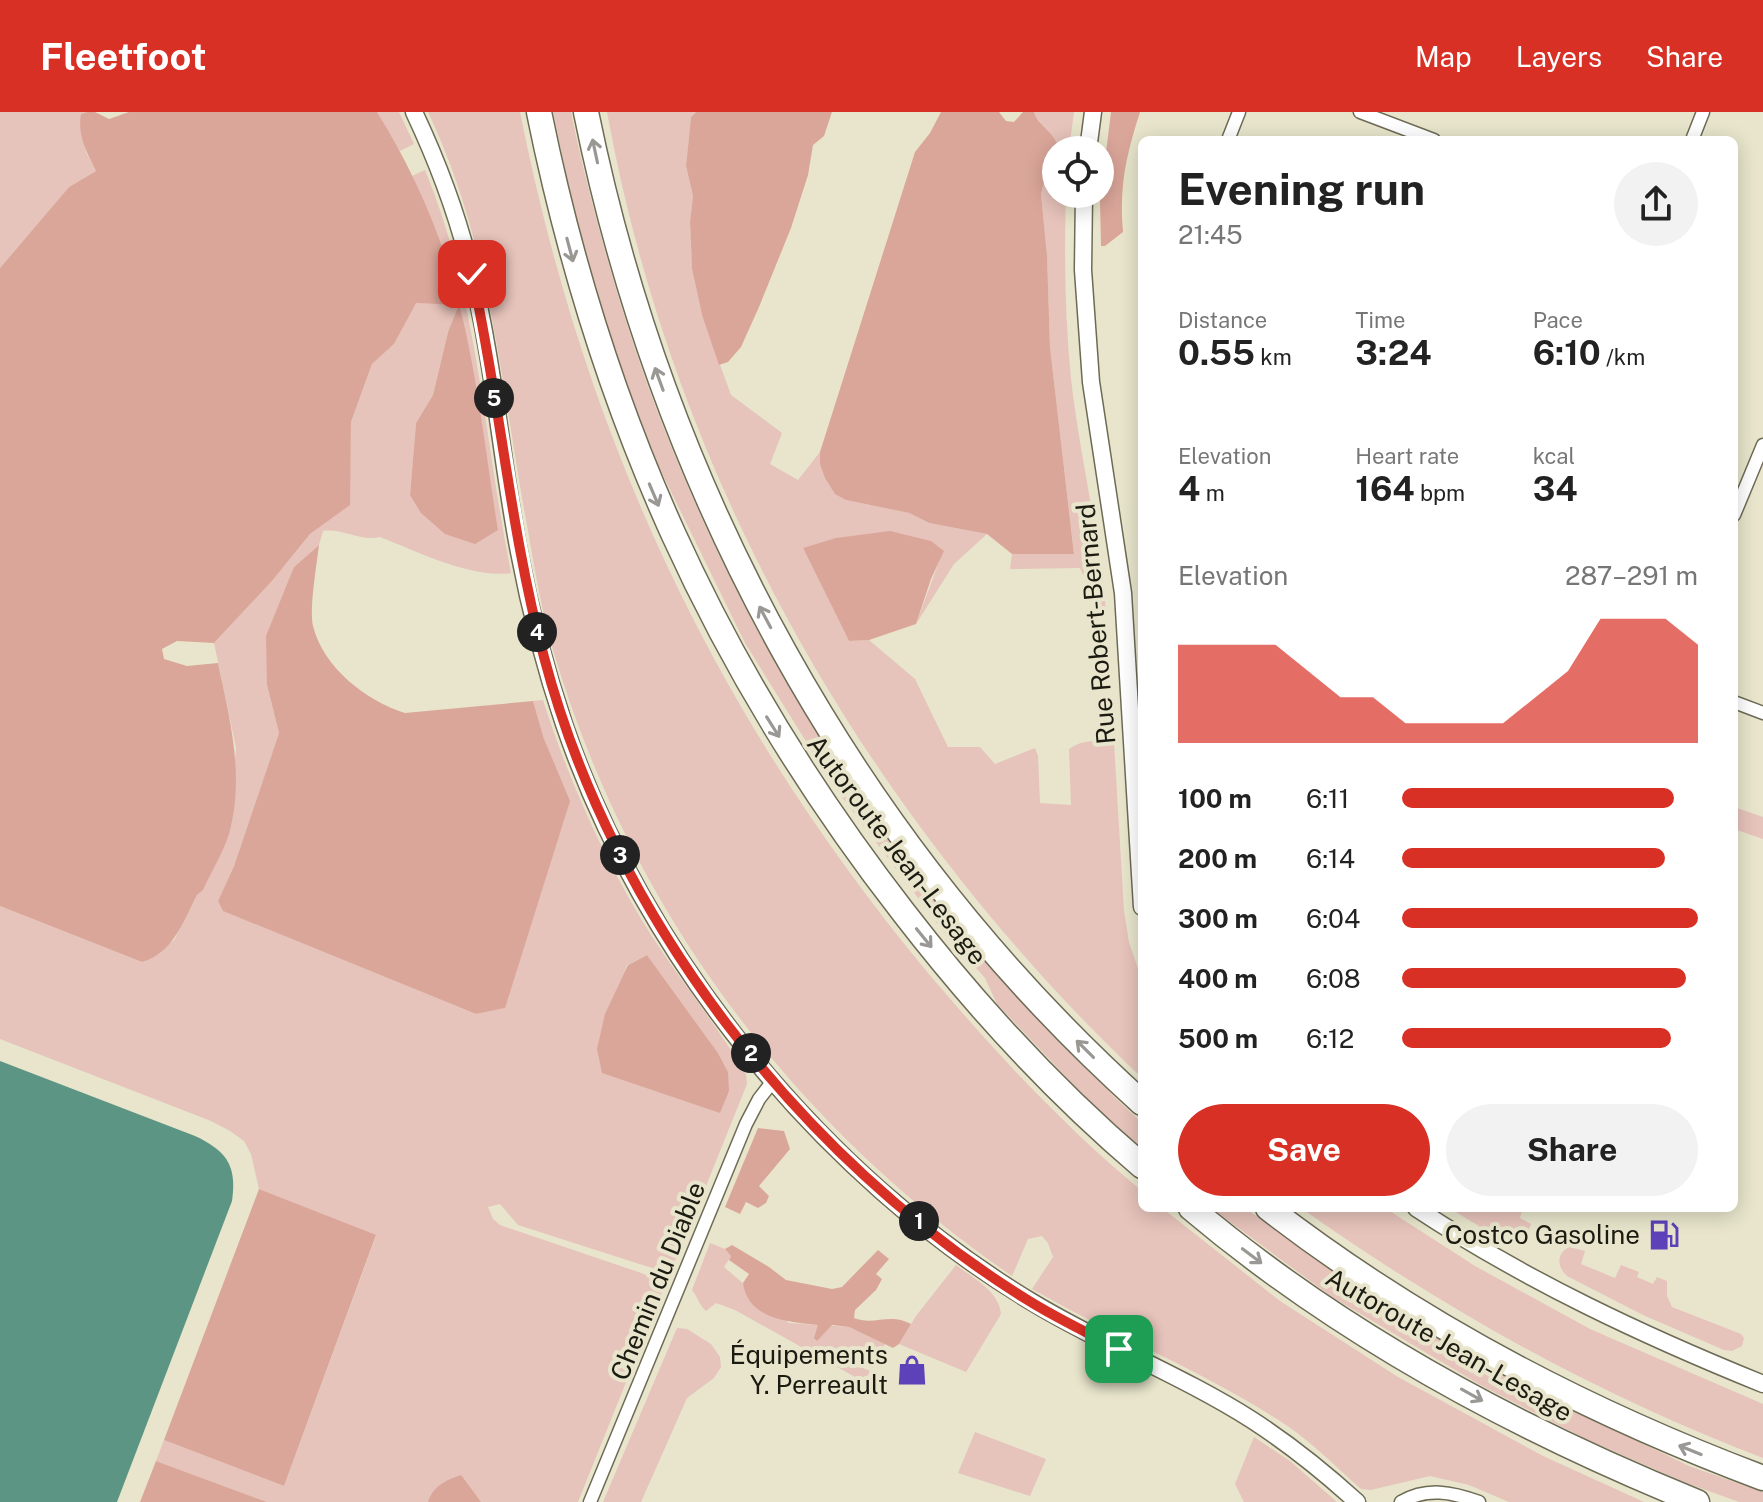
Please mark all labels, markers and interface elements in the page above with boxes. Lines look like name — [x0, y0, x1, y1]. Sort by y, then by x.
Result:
text: Fleetfoot — [40, 34, 206, 79]
text: Map — [1415, 40, 1472, 73]
text: Layers — [1516, 40, 1602, 73]
text: Share — [1646, 40, 1723, 73]
map controls — [1042, 136, 1114, 208]
button: locate — [1042, 136, 1114, 208]
one-way arrow — [587, 139, 602, 165]
button: share — [1614, 162, 1698, 246]
text: Evening run — [1178, 163, 1425, 215]
text: 21:45 — [1178, 219, 1243, 250]
one-way arrow — [564, 236, 579, 262]
pin — [438, 240, 506, 308]
icon: check — [450, 252, 494, 296]
text: Distance — [1178, 307, 1267, 333]
text: Time — [1355, 307, 1405, 333]
text: Pace — [1533, 307, 1583, 333]
text: 0.55 — [1178, 333, 1255, 373]
text: 3:24 — [1355, 333, 1432, 373]
text: 6:10 — [1533, 333, 1601, 373]
text: km — [1255, 344, 1292, 370]
text: /km — [1601, 344, 1645, 370]
one-way arrow — [651, 368, 665, 392]
pin: 5 — [474, 378, 514, 418]
text: 5 — [487, 385, 501, 411]
text: Elevation — [1178, 443, 1271, 469]
text: Heart rate — [1355, 443, 1459, 469]
text: kcal — [1533, 443, 1575, 469]
text: 4 — [1178, 469, 1200, 509]
text: 164 — [1355, 469, 1415, 509]
text: 34 — [1533, 469, 1577, 509]
text: m — [1200, 480, 1225, 506]
text: bpm — [1415, 480, 1465, 506]
one-way arrow — [648, 483, 663, 507]
street label: Rue Robert-Bernard — [1070, 502, 1121, 746]
text: Elevation — [1178, 560, 1288, 591]
text: 287–291 m — [1565, 560, 1698, 591]
one-way arrow — [757, 605, 772, 629]
pin: 4 — [517, 612, 557, 652]
text: 4 — [530, 619, 544, 645]
one-way arrow — [765, 715, 782, 737]
street label: Autoroute Jean-Lesage — [801, 729, 994, 971]
text: 100 m — [1178, 783, 1252, 814]
text: 6:11 — [1306, 783, 1349, 814]
pin: 3 — [600, 835, 640, 875]
text: 3 — [613, 842, 627, 868]
text: 200 m — [1178, 843, 1257, 874]
text: 6:14 — [1306, 843, 1355, 874]
text: 300 m — [1178, 903, 1258, 934]
text: 6:04 — [1306, 903, 1360, 934]
one-way arrow — [915, 927, 933, 948]
text: 400 m — [1178, 963, 1258, 994]
text: 6:08 — [1306, 963, 1361, 994]
text: 500 m — [1178, 1023, 1258, 1054]
text: 6:12 — [1306, 1023, 1354, 1054]
pin: 2 — [731, 1033, 771, 1073]
text: 2 — [744, 1040, 758, 1066]
one-way arrow — [1076, 1040, 1095, 1059]
button: Save — [1178, 1104, 1430, 1196]
button: Share — [1446, 1104, 1698, 1196]
street label: Chemin du Diable — [604, 1177, 711, 1384]
pin: 1 — [899, 1201, 939, 1241]
text: 1 — [914, 1208, 924, 1234]
fuel station icon: Costco Gasoline — [1647, 1218, 1681, 1252]
place label: Costco Gasoline — [1445, 1219, 1640, 1250]
one-way arrow — [1241, 1248, 1263, 1265]
street label: Autoroute Jean-Lesage — [1321, 1261, 1578, 1428]
pin — [1085, 1315, 1153, 1383]
icon: arrive — [1097, 1327, 1141, 1371]
place label: Équipements Y. Perreault — [730, 1339, 888, 1400]
shop icon: Équipements Y. Perreault — [895, 1353, 929, 1387]
one-way arrow — [1459, 1388, 1483, 1404]
one-way arrow — [1679, 1441, 1703, 1456]

